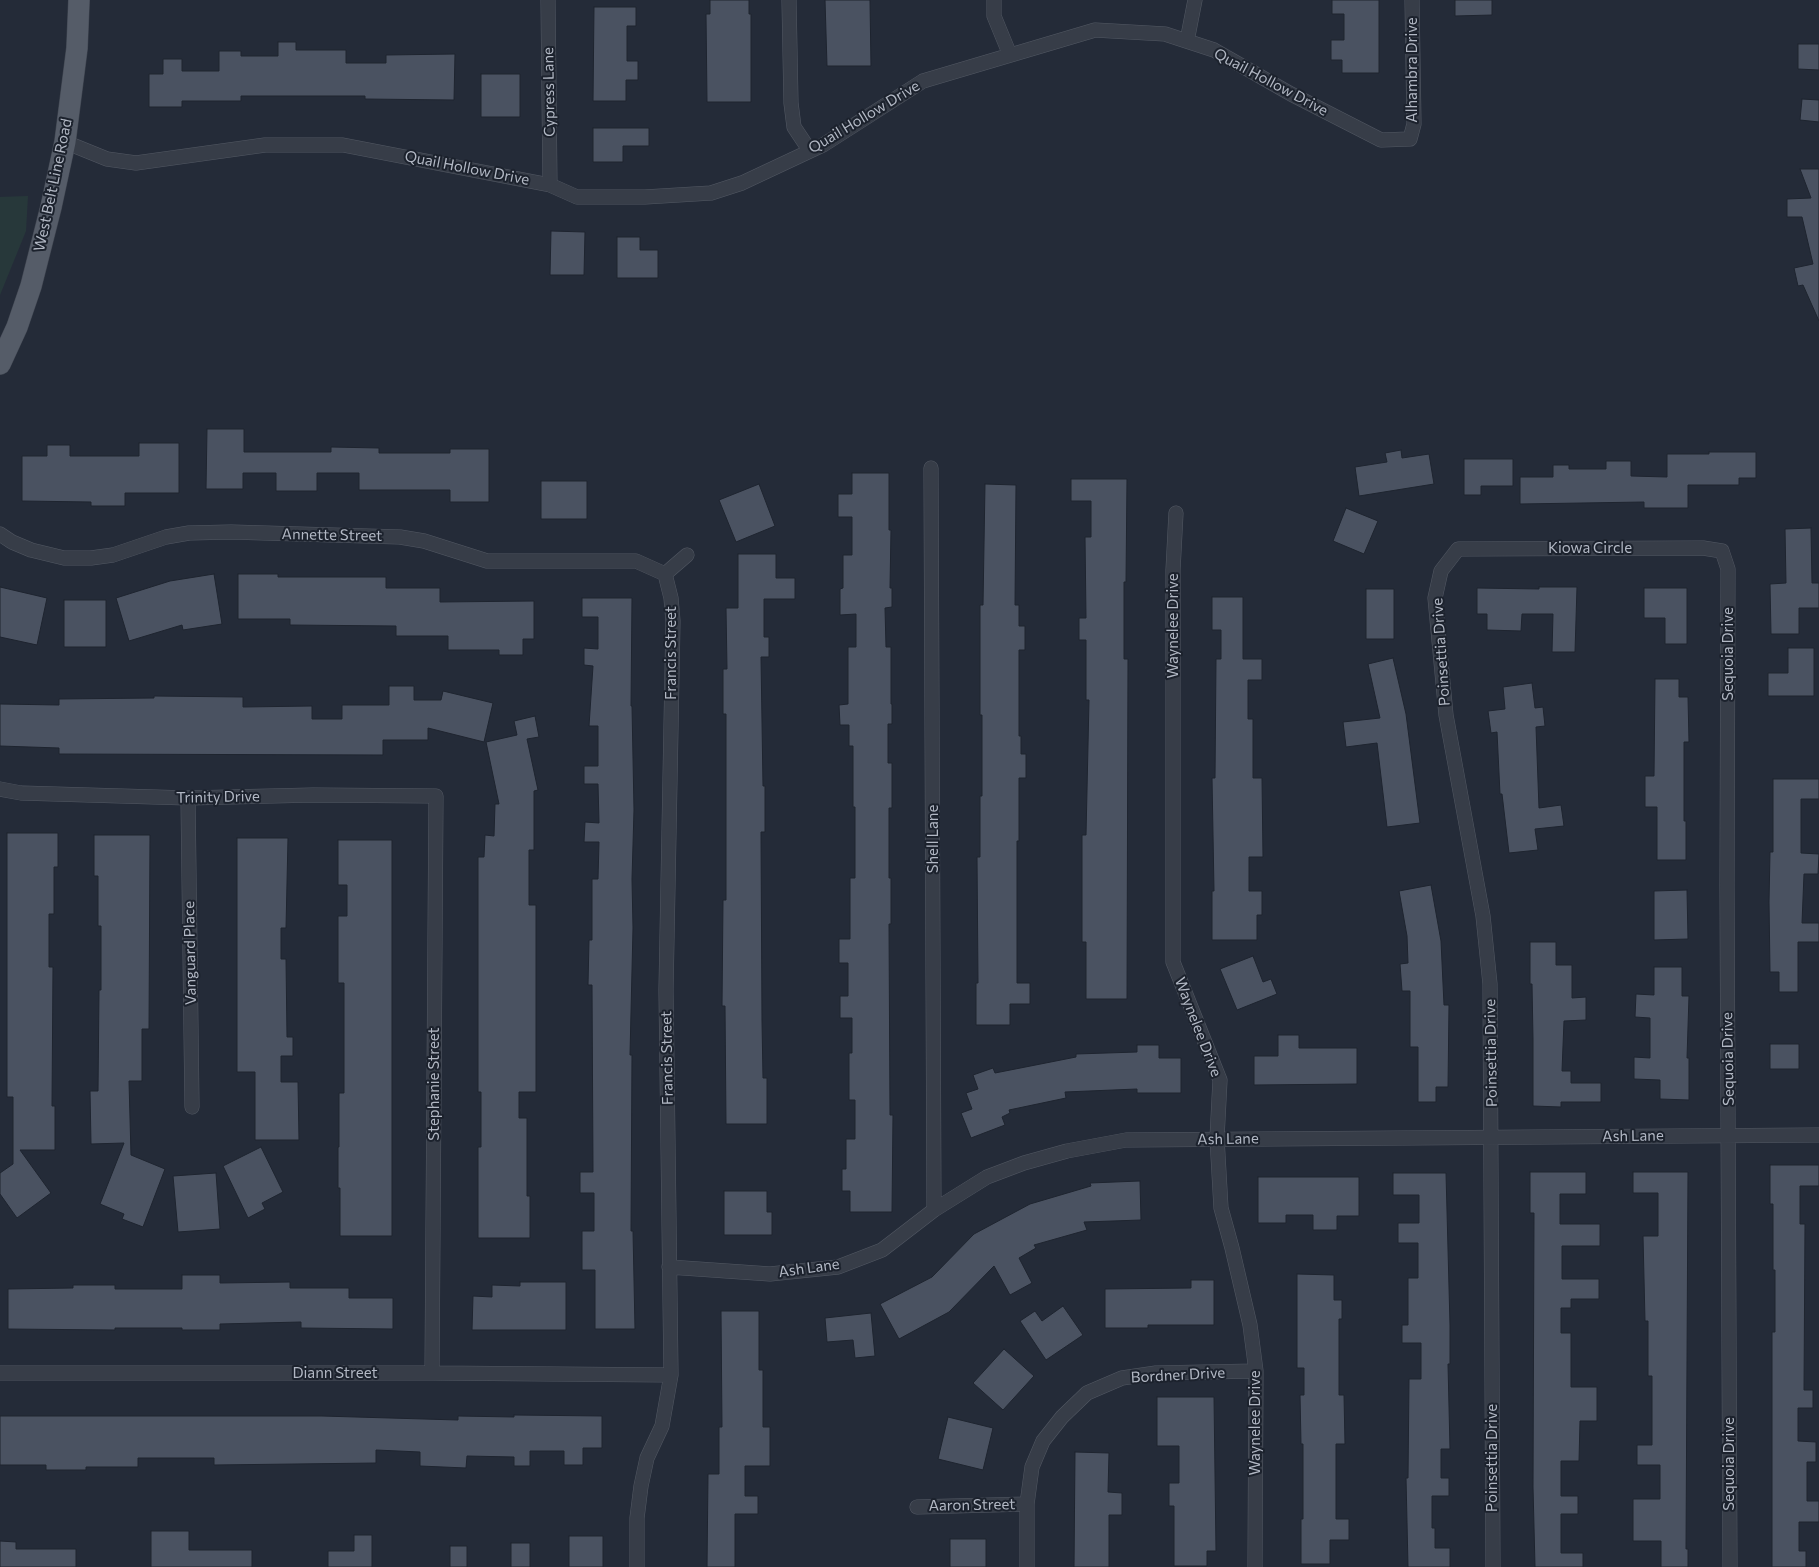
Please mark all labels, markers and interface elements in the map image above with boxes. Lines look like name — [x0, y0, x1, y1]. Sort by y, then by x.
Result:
street label: Alhambra Drive — [1403, 17, 1421, 123]
street label: Quail Hollow Drive — [1211, 44, 1331, 120]
street label: Cypress Lane — [539, 47, 559, 137]
street label: Quail Hollow Drive — [805, 77, 923, 157]
street label: West Belt Line Road — [30, 117, 76, 253]
street label: Quail Hollow Drive — [403, 147, 531, 189]
street label: Annette Street — [281, 525, 383, 545]
street label: Kiowa Circle — [1548, 539, 1632, 557]
street label: Waynelee Drive — [1164, 573, 1182, 679]
street label: Poinsettia Drive — [1428, 597, 1454, 707]
street label: Francis Street — [662, 606, 680, 700]
street label: Sequoia Drive — [1719, 607, 1737, 701]
street label: Trinity Drive — [176, 787, 260, 807]
street label: Shell Lane — [924, 805, 942, 873]
street label: Vanguard Place — [180, 901, 200, 1005]
street label: Waynelee Drive — [1171, 975, 1225, 1079]
street label: Poinsettia Drive — [1481, 999, 1501, 1107]
street label: Francis Street — [657, 1011, 677, 1105]
street label: Sequoia Drive — [1718, 1012, 1738, 1106]
street label: Stephanie Street — [425, 1027, 443, 1141]
street label: Ash Lane — [1602, 1126, 1664, 1146]
street label: Ash Lane — [1197, 1129, 1259, 1149]
street label: Ash Lane — [777, 1255, 841, 1281]
street label: Diann Street — [292, 1364, 378, 1382]
street label: Bordner Drive — [1130, 1364, 1226, 1386]
street label: Waynelee Drive — [1246, 1370, 1264, 1476]
street label: Poinsettia Drive — [1483, 1404, 1501, 1512]
street label: Sequoia Drive — [1720, 1417, 1738, 1511]
street label: Aaron Street — [929, 1495, 1015, 1515]

